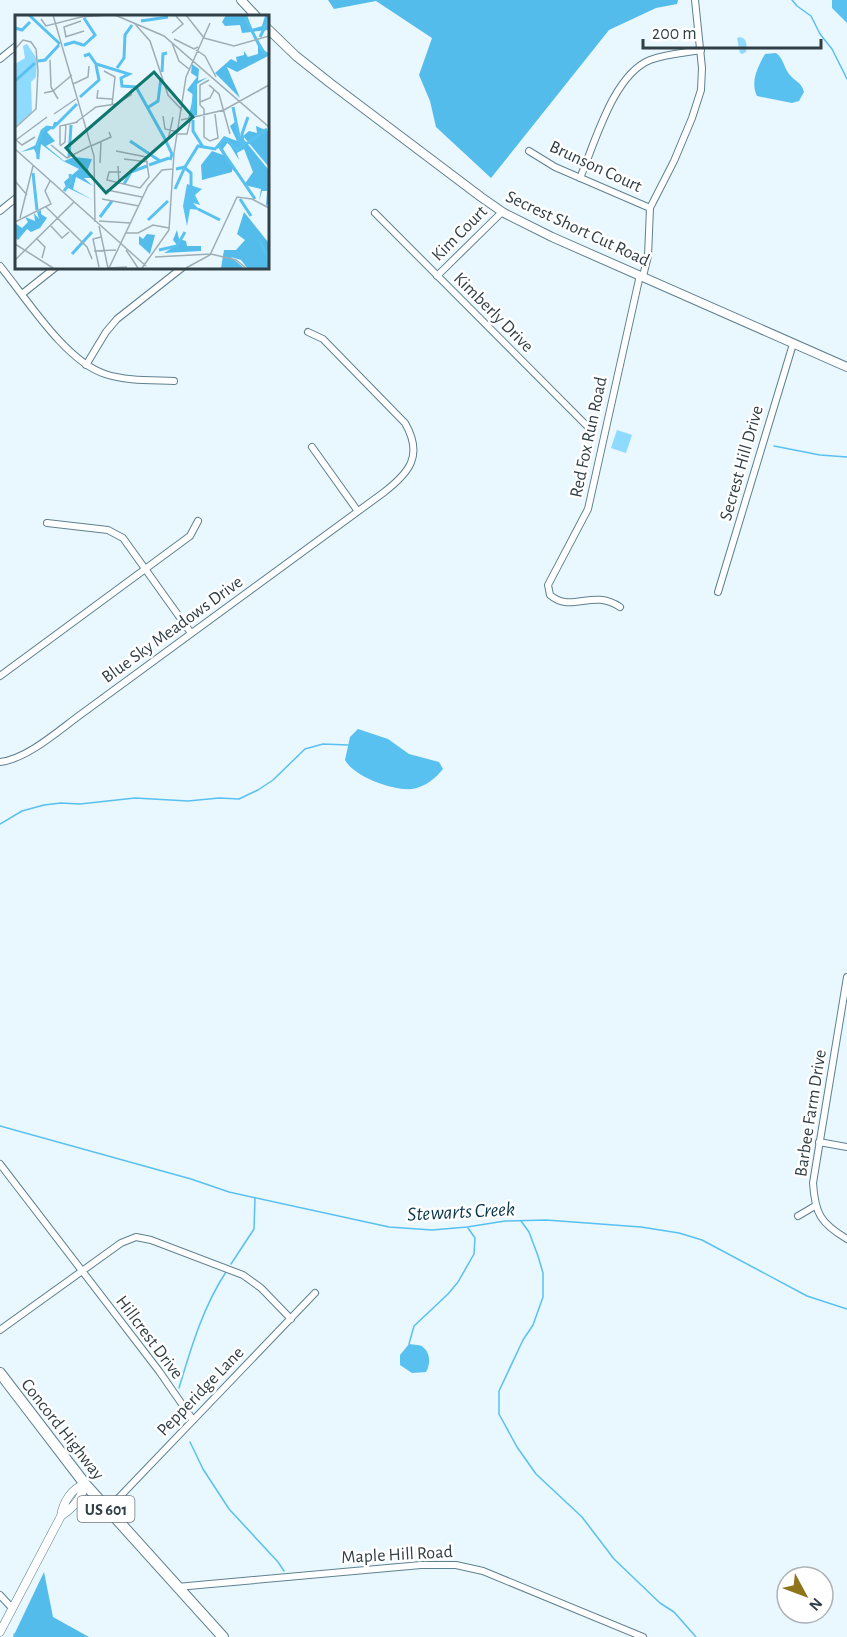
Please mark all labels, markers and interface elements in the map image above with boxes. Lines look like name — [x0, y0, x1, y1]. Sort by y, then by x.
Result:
scale bar — [643, 12, 822, 50]
inset map — [15, 15, 268, 268]
text: 200 m — [652, 25, 697, 43]
street label: Brunson Court — [547, 138, 645, 196]
street label: Secrest Short Cut Road — [503, 188, 652, 270]
street label: Kim Court — [429, 202, 491, 265]
street label: Kimberly Drive — [450, 269, 537, 356]
street label: Red Fox Run Road — [567, 375, 611, 499]
street label: Secrest Hill Drive — [717, 404, 767, 523]
street label: Blue Sky Meadows Drive — [99, 573, 246, 687]
street label: Barbee Farm Drive — [792, 1048, 830, 1178]
water label: Stewarts Creek — [407, 1199, 515, 1225]
street label: Hillcrest Drive — [112, 1293, 186, 1383]
street label: Pepperidge Lane — [154, 1344, 248, 1440]
street label: Concord Highway — [17, 1376, 107, 1484]
road number: US 601 — [78, 1496, 134, 1522]
street label: Maple Hill Road — [341, 1543, 453, 1567]
north arrow — [775, 1565, 835, 1625]
text: N — [806, 1595, 825, 1614]

